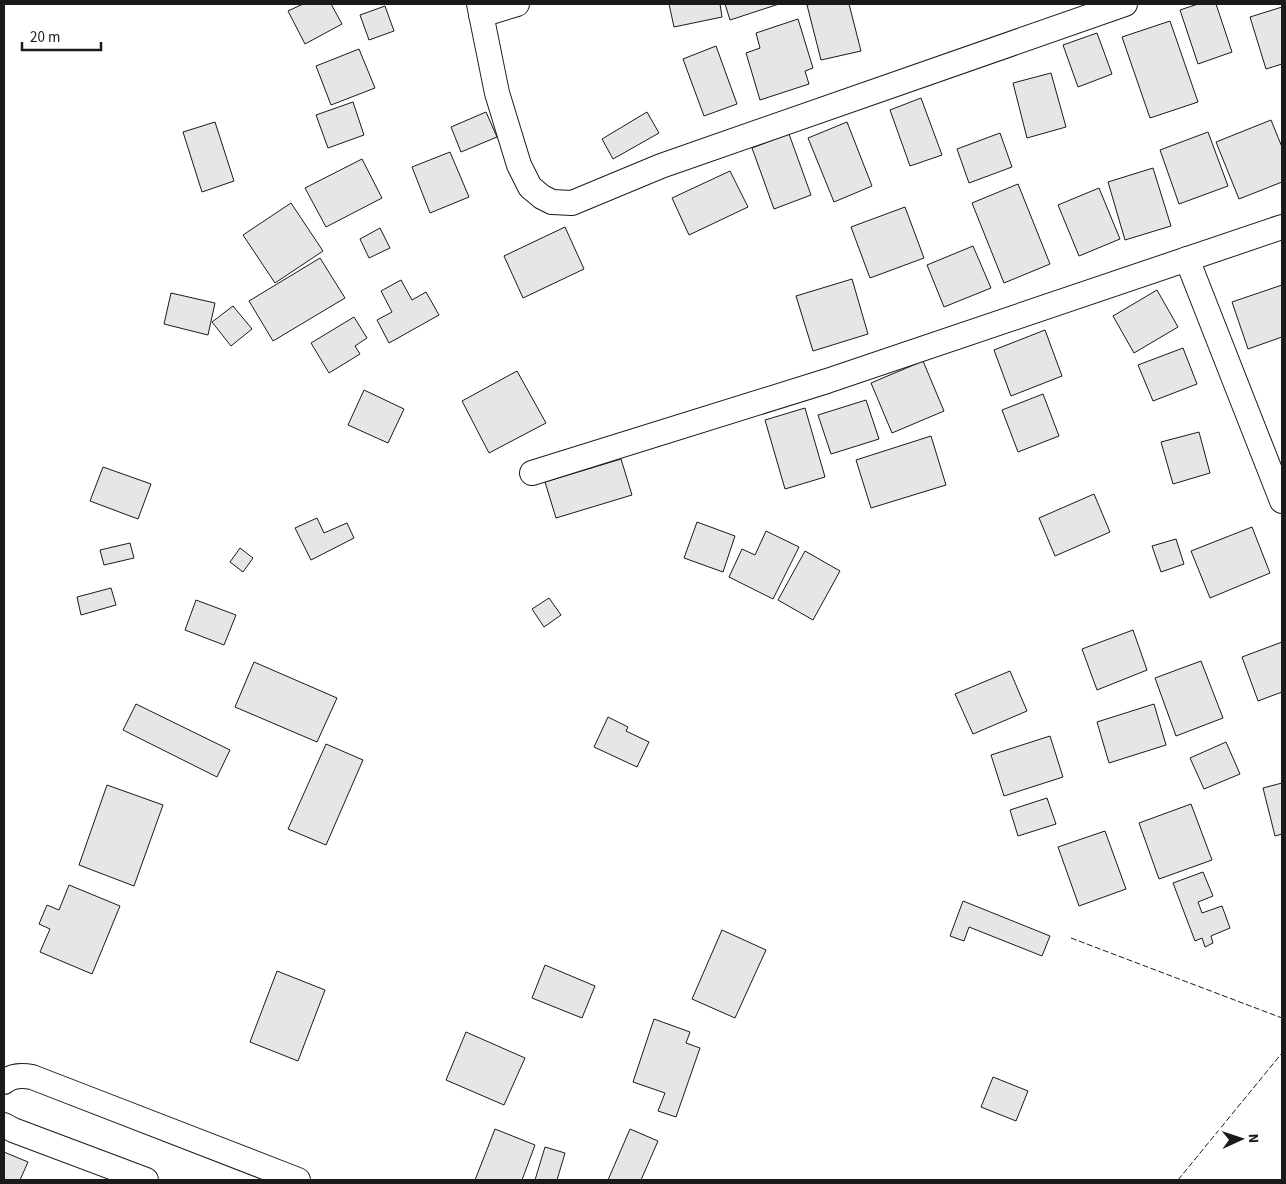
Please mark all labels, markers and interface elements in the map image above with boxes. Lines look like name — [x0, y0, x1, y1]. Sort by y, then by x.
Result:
scale bar — [22, 20, 101, 52]
text: 20 m — [30, 27, 60, 48]
north arrow — [1216, 1114, 1266, 1164]
text: N — [1243, 1133, 1263, 1144]

